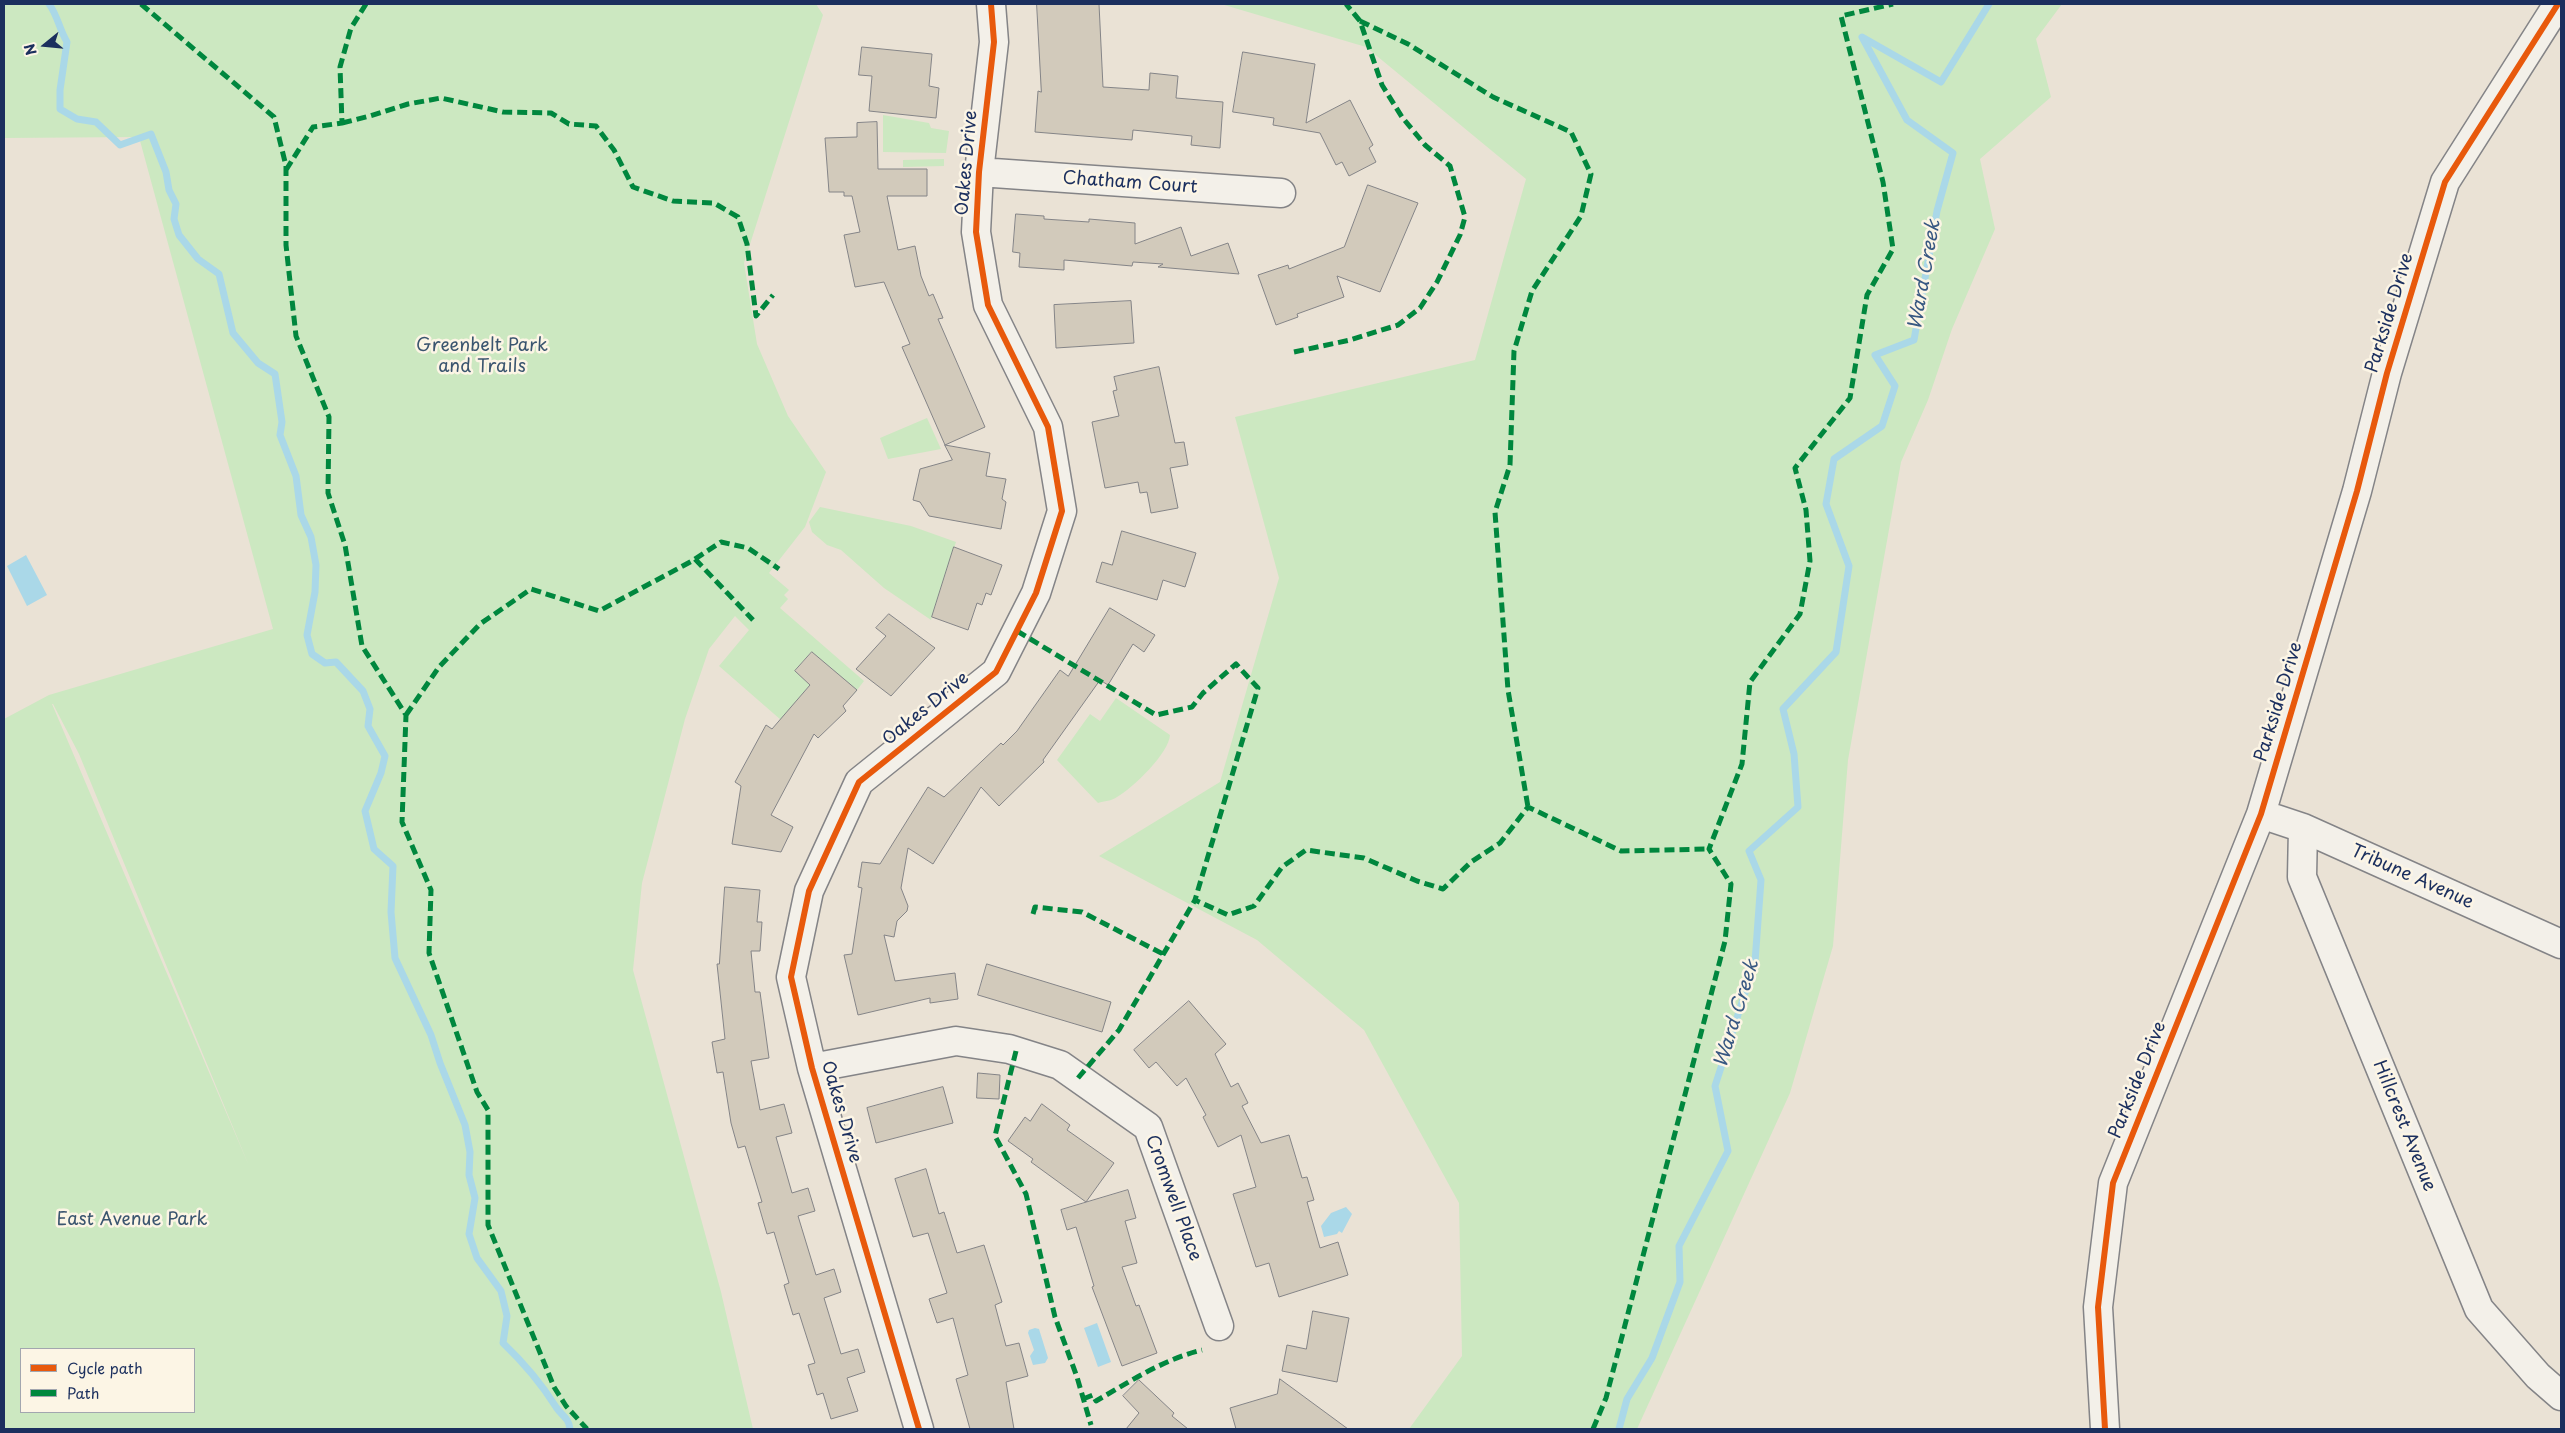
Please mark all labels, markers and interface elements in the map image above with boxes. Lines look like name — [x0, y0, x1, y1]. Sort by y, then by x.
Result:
north arrow — [20, 20, 70, 70]
text: N — [19, 41, 42, 58]
street label: Oakes Drive — [952, 110, 982, 216]
street label: Chatham Court — [1062, 168, 1198, 198]
water label: Ward Creek — [1904, 218, 1946, 332]
street label: Parkside Drive — [2362, 250, 2418, 376]
park label: Greenbelt Park and Trails — [416, 335, 548, 378]
street label: Parkside Drive — [2251, 639, 2307, 765]
street label: Oakes Drive — [878, 667, 974, 751]
street label: Tribune Avenue — [2347, 840, 2477, 914]
water label: Ward Creek — [1710, 957, 1764, 1071]
street label: Parkside Drive — [2105, 1018, 2171, 1142]
street label: Hillcrest Avenue — [2368, 1057, 2440, 1195]
street label: Oakes Drive — [816, 1058, 866, 1166]
street label: Cromwell Place — [1140, 1132, 1206, 1264]
park label: East Avenue Park — [57, 1209, 207, 1231]
legend — [20, 1348, 195, 1413]
text: Cycle path — [67, 1356, 143, 1379]
text: Path — [67, 1381, 99, 1404]

